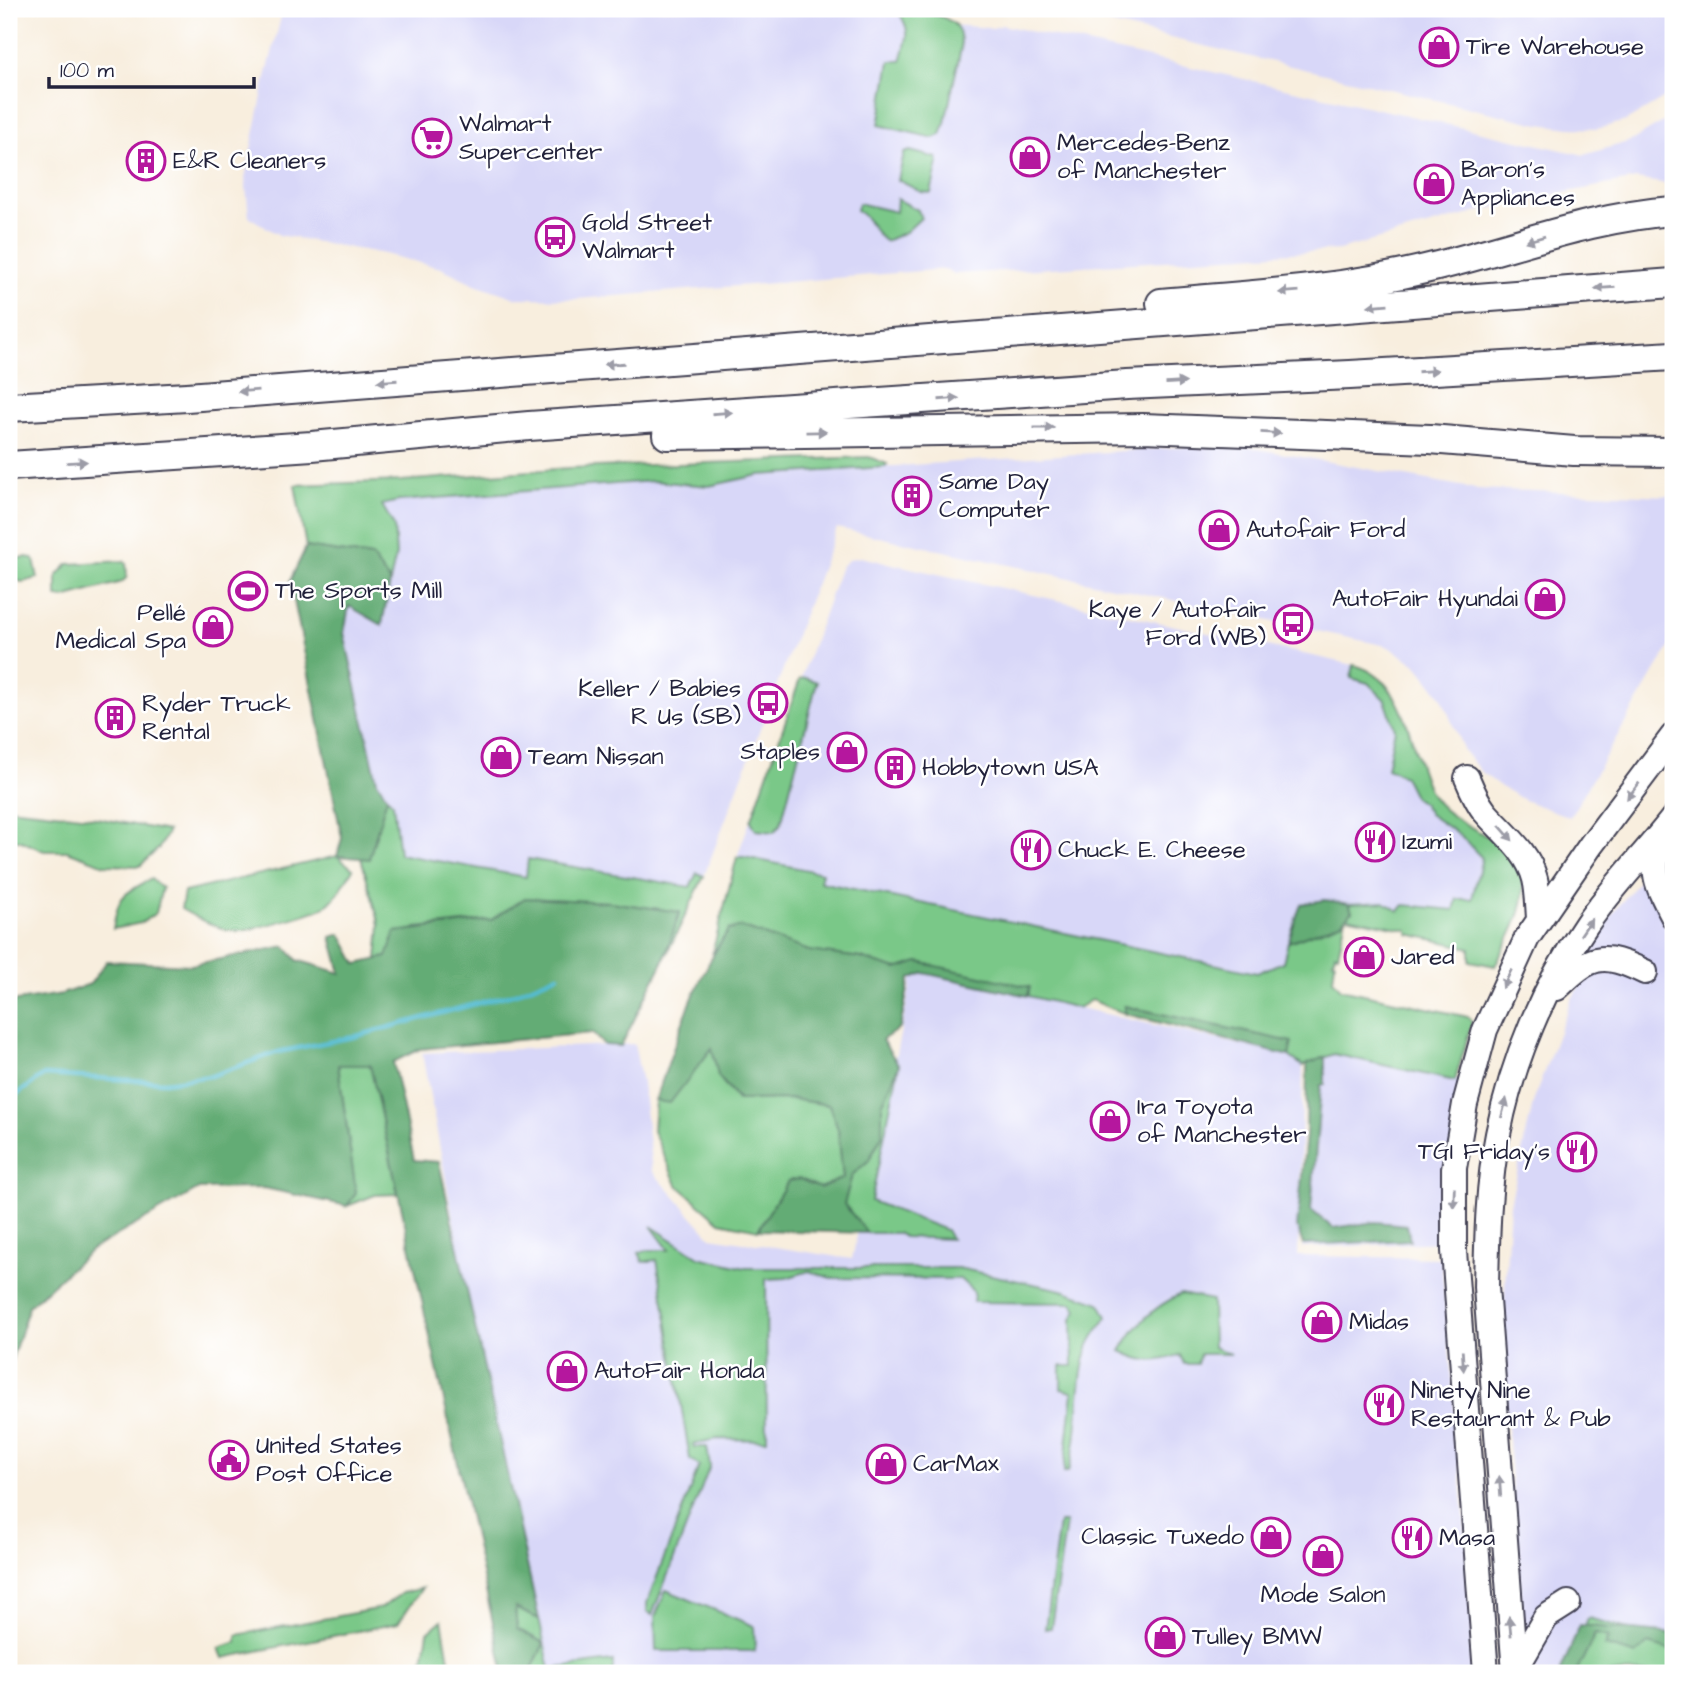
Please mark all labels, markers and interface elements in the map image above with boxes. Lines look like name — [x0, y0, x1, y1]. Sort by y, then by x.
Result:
shop icon: Tire Warehouse — [1418, 26, 1460, 68]
place label: Tire Warehouse — [1466, 30, 1644, 64]
scale bar — [49, 46, 254, 90]
text: 100 m — [60, 56, 115, 85]
place label: Walmart Supercenter — [459, 107, 602, 169]
supermarket icon: Walmart Supercenter — [411, 117, 453, 159]
place label: Mercedes-Benz of Manchester — [1057, 126, 1230, 188]
shop icon: Mercedes-Benz of Manchester — [1009, 136, 1051, 178]
building icon: E&R Cleaners — [125, 140, 167, 182]
place label: E&R Cleaners — [173, 144, 326, 178]
place label: Baron's Appliances — [1461, 153, 1575, 215]
shop icon: Baron's Appliances — [1413, 163, 1455, 205]
place label: Gold Street Walmart — [582, 206, 712, 268]
bus stop icon: Gold Street Walmart — [534, 216, 576, 258]
one-way arrow — [1524, 234, 1545, 244]
one-way arrow — [1594, 283, 1616, 294]
one-way arrow — [1278, 286, 1300, 297]
one-way arrow — [1367, 300, 1389, 311]
one-way arrow — [603, 359, 625, 370]
one-way arrow — [1417, 365, 1439, 376]
one-way arrow — [376, 376, 398, 387]
one-way arrow — [1165, 378, 1187, 389]
one-way arrow — [236, 386, 258, 397]
one-way arrow — [938, 393, 960, 404]
one-way arrow — [711, 408, 733, 419]
one-way arrow — [1033, 422, 1055, 434]
one-way arrow — [805, 426, 827, 437]
one-way arrow — [1260, 428, 1282, 439]
one-way arrow — [66, 456, 88, 467]
place label: Same Day Computer — [939, 465, 1050, 527]
building icon: Same Day Computer — [891, 475, 933, 517]
shop icon: Autofair Ford — [1198, 509, 1240, 551]
place label: Autofair Ford — [1246, 513, 1405, 547]
sports icon: The Sports Mill — [227, 570, 269, 612]
place label: The Sports Mill — [275, 574, 442, 608]
shop icon: AutoFair Hyundai — [1524, 578, 1566, 620]
place label: AutoFair Hyundai — [1332, 582, 1518, 617]
place label: Kaye / Autofair Ford (WB) — [1089, 593, 1266, 655]
place label: Pellé Medical Spa — [55, 596, 186, 658]
bus stop icon: Kaye / Autofair Ford (WB) — [1272, 603, 1314, 645]
shop icon: Pellé Medical Spa — [192, 606, 234, 648]
place label: Keller / Babies R Us (SB) — [578, 672, 741, 734]
bus stop icon: Keller / Babies R Us (SB) — [747, 682, 789, 724]
place label: Ryder Truck Rental — [142, 687, 291, 749]
building icon: Ryder Truck Rental — [94, 697, 136, 739]
shop icon: Staples — [826, 731, 868, 773]
place label: Staples — [741, 735, 820, 769]
shop icon: Team Nissan — [480, 736, 522, 778]
place label: Team Nissan — [528, 740, 663, 774]
building icon: Hobbytown USA — [874, 747, 916, 789]
place label: Hobbytown USA — [922, 751, 1099, 786]
one-way arrow — [1626, 782, 1640, 800]
restaurant icon: Izumi — [1354, 821, 1396, 863]
one-way arrow — [1498, 824, 1514, 842]
place label: Izumi — [1402, 825, 1452, 859]
restaurant icon: Chuck E. Cheese — [1010, 829, 1052, 871]
place label: Chuck E. Cheese — [1058, 833, 1246, 867]
one-way arrow — [1579, 917, 1592, 936]
shop icon: Jared — [1343, 936, 1385, 978]
place label: Jared — [1391, 940, 1454, 974]
one-way arrow — [1502, 968, 1513, 989]
place label: Ira Toyota of Manchester — [1137, 1090, 1306, 1152]
one-way arrow — [1499, 1097, 1510, 1119]
shop icon: Ira Toyota of Manchester — [1089, 1100, 1131, 1142]
restaurant icon: TGI Friday's — [1556, 1131, 1598, 1173]
place label: TGI Friday's — [1418, 1135, 1550, 1170]
one-way arrow — [1448, 1187, 1459, 1209]
shop icon: Midas — [1301, 1301, 1343, 1343]
place label: Midas — [1349, 1305, 1409, 1339]
shop icon: AutoFair Honda — [546, 1350, 588, 1392]
one-way arrow — [1458, 1351, 1469, 1373]
place label: AutoFair Honda — [594, 1354, 765, 1388]
place label: Ninety Nine Restaurant & Pub — [1411, 1374, 1611, 1436]
restaurant icon: Ninety Nine Restaurant & Pub — [1363, 1384, 1405, 1426]
place label: United States Post Office — [256, 1429, 402, 1491]
public building icon: United States Post Office — [208, 1439, 250, 1481]
shop icon: CarMax — [865, 1443, 907, 1485]
place label: CarMax — [913, 1447, 1000, 1481]
one-way arrow — [1494, 1475, 1505, 1497]
shop icon: Classic Tuxedo — [1250, 1516, 1292, 1558]
restaurant icon: Masa — [1391, 1517, 1433, 1559]
place label: Classic Tuxedo — [1081, 1520, 1244, 1554]
place label: Masa — [1439, 1521, 1495, 1555]
shop icon: Mode Salon — [1302, 1535, 1344, 1577]
place label: Mode Salon — [1260, 1578, 1386, 1612]
one-way arrow — [1504, 1615, 1515, 1637]
shop icon: Tulley BMW — [1144, 1616, 1186, 1658]
place label: Tulley BMW — [1192, 1620, 1322, 1655]

